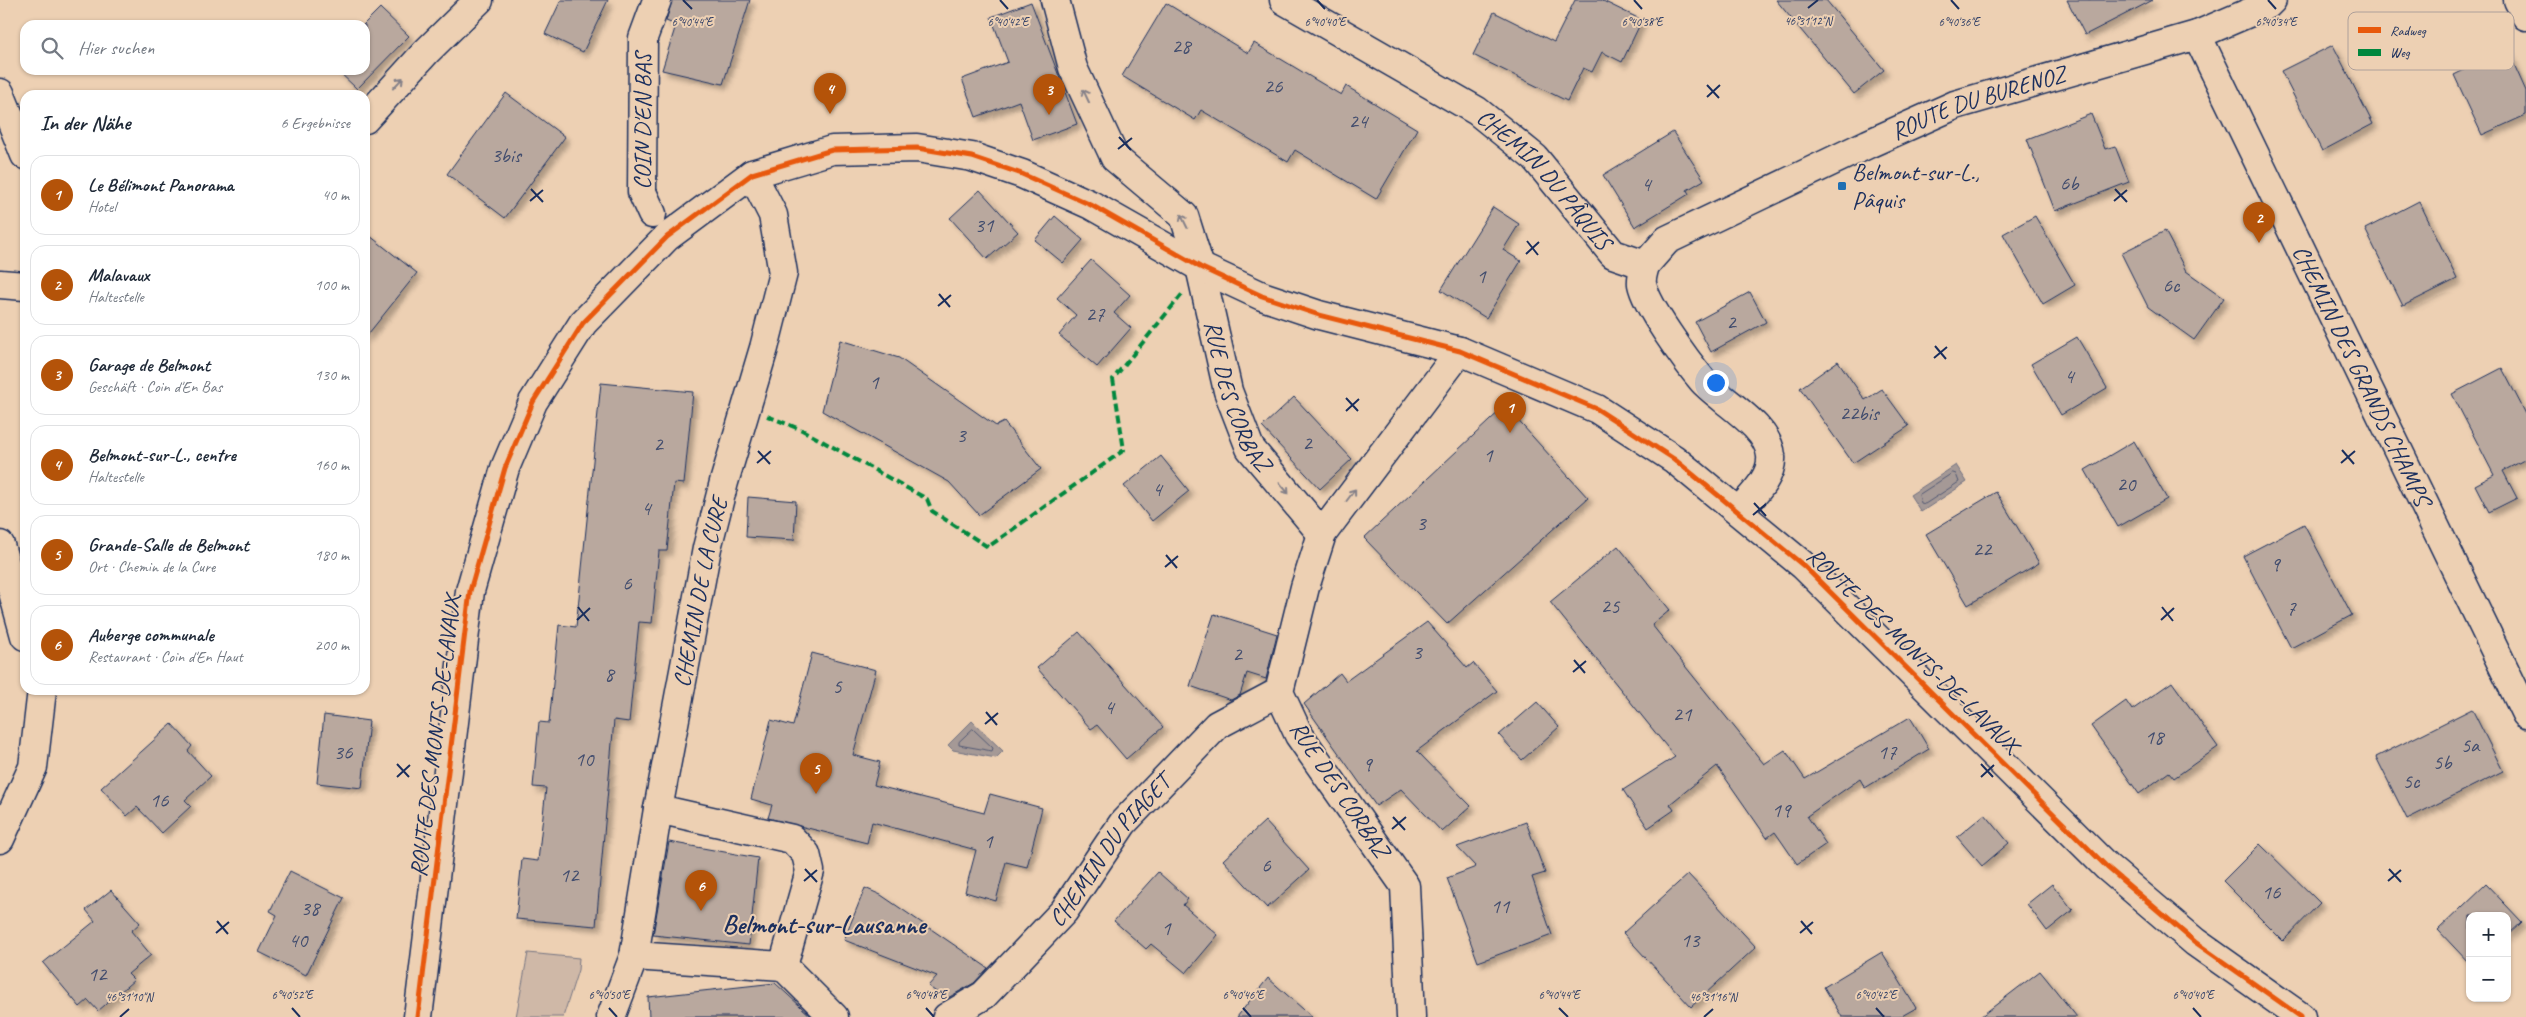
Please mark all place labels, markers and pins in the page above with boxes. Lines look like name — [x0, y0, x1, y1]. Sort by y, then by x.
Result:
pin: 4 — [814, 73, 846, 114]
pin: 3 — [1033, 74, 1065, 115]
place label: Belmont-sur-L., Pâquis — [1852, 157, 1980, 215]
marker: Belmont-sur-L., Pâquis — [1836, 180, 1848, 192]
pin: 2 — [2243, 202, 2275, 243]
pin: 1 — [1494, 392, 1526, 433]
pin: 5 — [800, 753, 832, 794]
pin: 6 — [685, 870, 717, 911]

